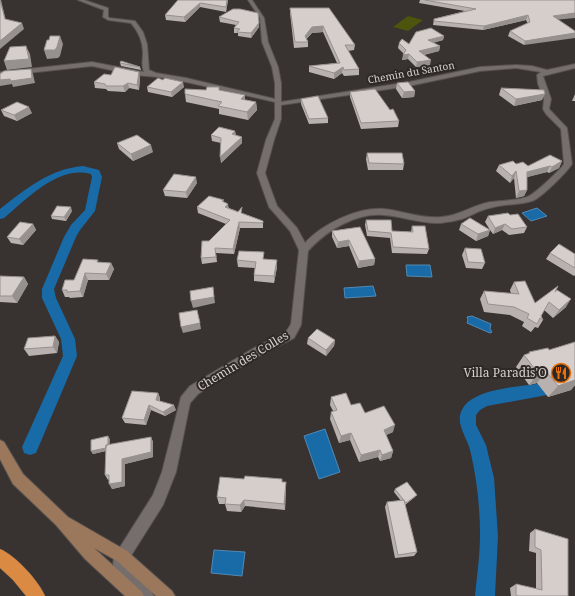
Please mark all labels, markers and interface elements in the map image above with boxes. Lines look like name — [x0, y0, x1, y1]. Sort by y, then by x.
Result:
street label: Chemin du Santon — [367, 57, 456, 87]
street label: Chemin des Colles — [194, 327, 291, 394]
restaurant icon: Villa Paradis'O — [550, 362, 572, 384]
place label: Villa Paradis'O — [463, 364, 547, 381]

